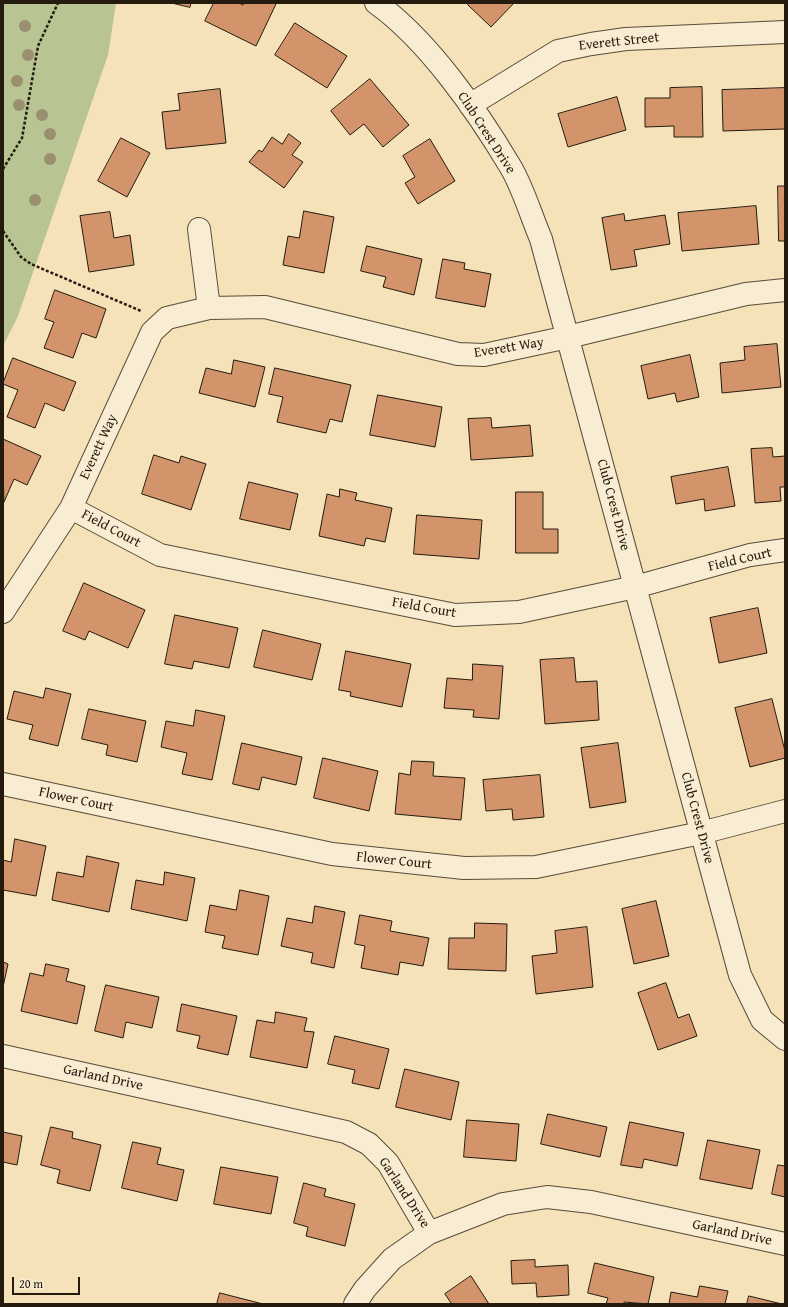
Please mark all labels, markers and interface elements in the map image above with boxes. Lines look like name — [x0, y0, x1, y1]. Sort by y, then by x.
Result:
street label: Everett Street — [578, 29, 660, 55]
street label: Club Crest Drive — [453, 89, 519, 177]
street label: Everett Way — [473, 334, 545, 362]
street label: Everett Way — [77, 412, 121, 482]
street label: Club Crest Drive — [593, 457, 633, 553]
street label: Field Court — [78, 506, 144, 552]
street label: Field Court — [707, 545, 773, 575]
street label: Field Court — [391, 594, 457, 622]
street label: Club Crest Drive — [677, 770, 717, 866]
street label: Flower Court — [37, 784, 115, 816]
street label: Flower Court — [355, 849, 433, 873]
street label: Garland Drive — [62, 1061, 144, 1095]
street label: Garland Drive — [375, 1154, 433, 1232]
street label: Garland Drive — [691, 1216, 773, 1250]
scale bar — [14, 1269, 82, 1295]
text: 20 m — [19, 1275, 43, 1292]

